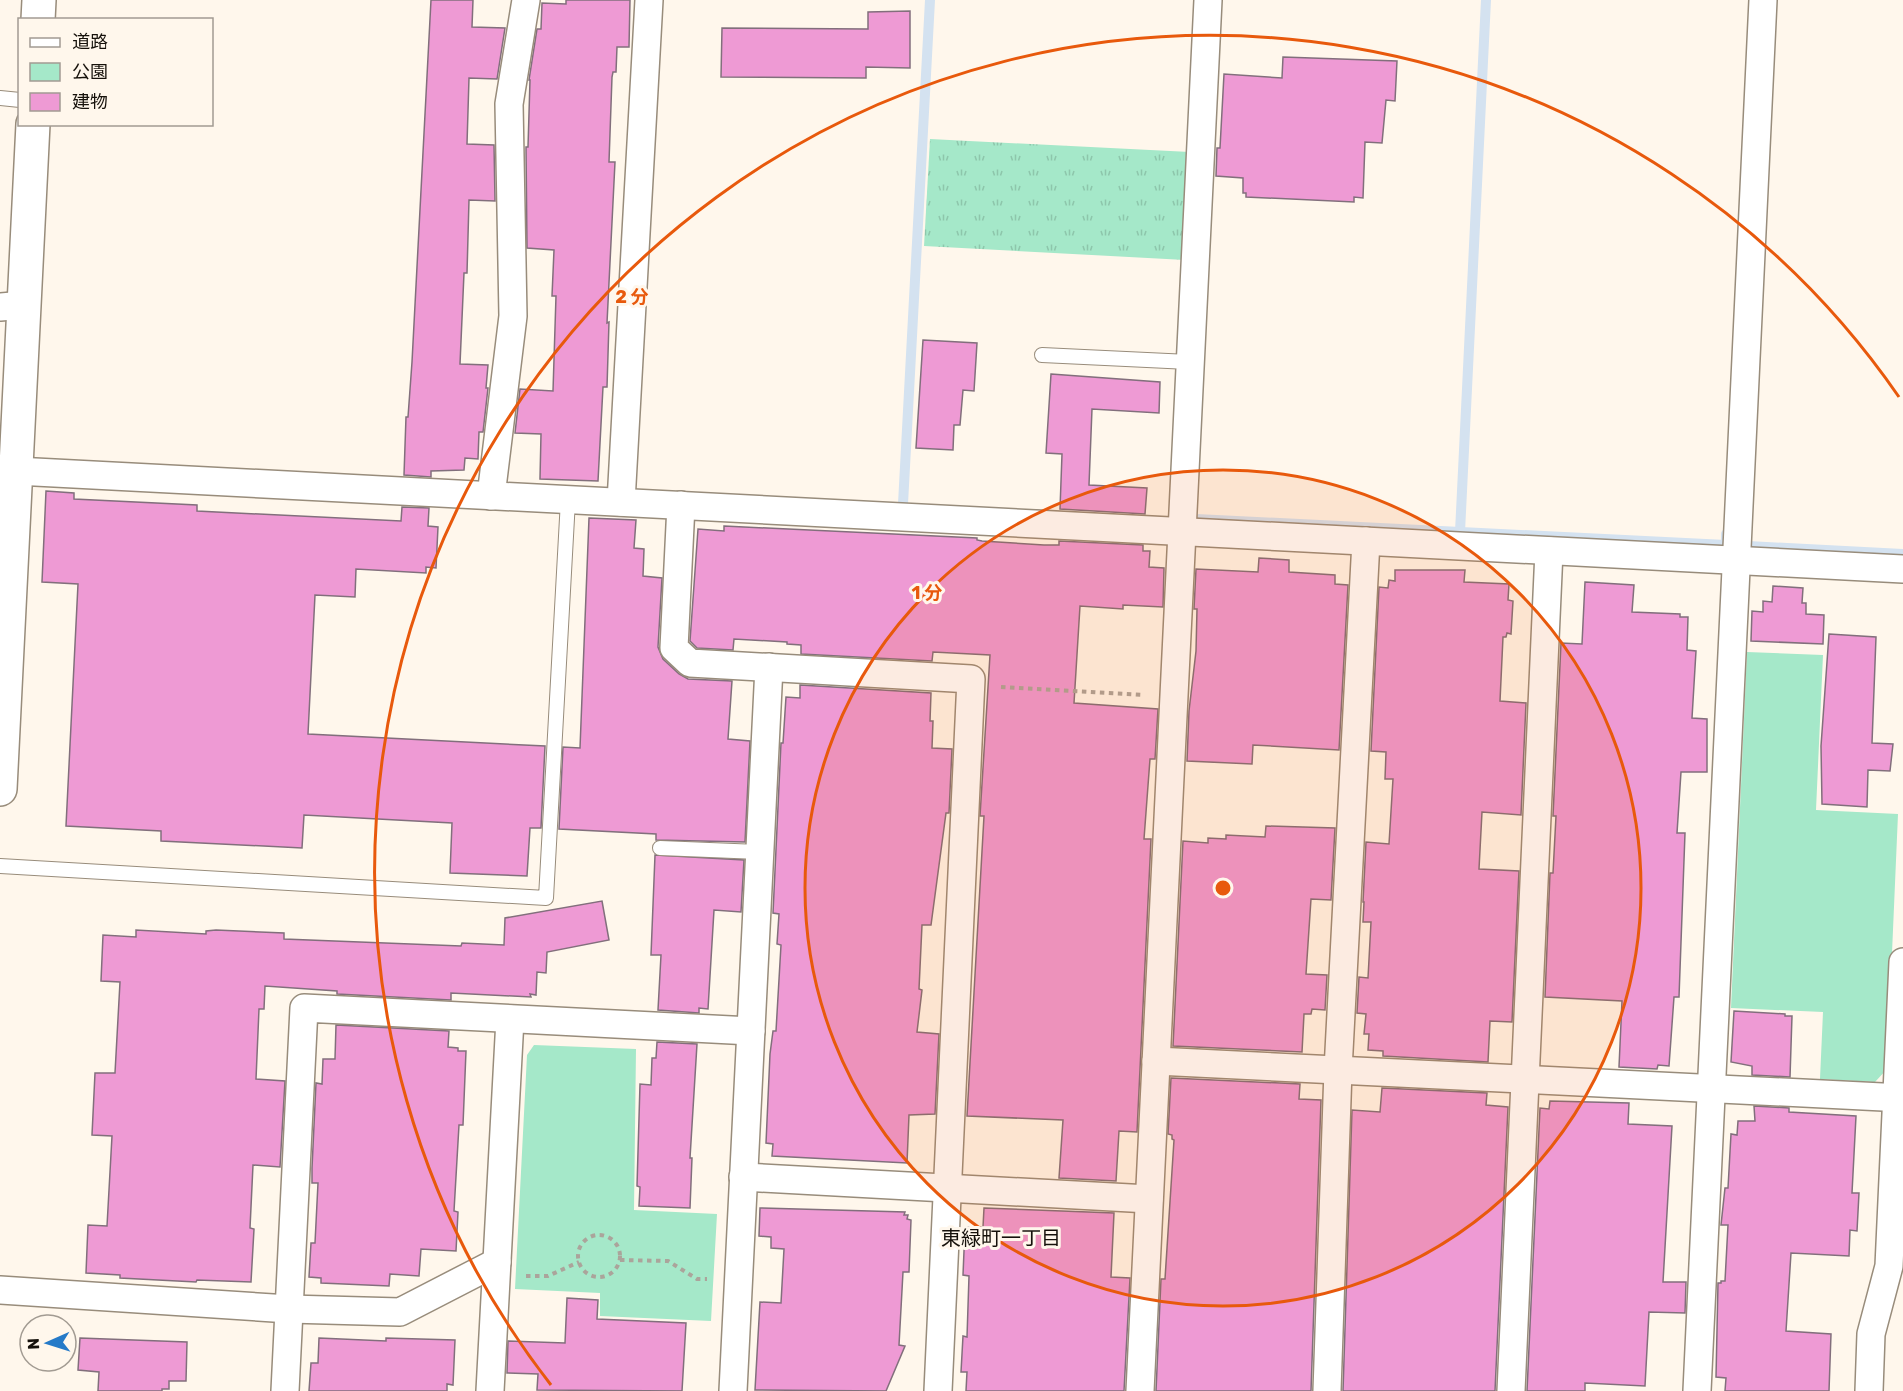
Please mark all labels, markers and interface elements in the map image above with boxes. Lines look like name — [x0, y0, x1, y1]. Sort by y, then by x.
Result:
legend — [18, 18, 213, 126]
text: 道路 — [72, 31, 108, 53]
text: 公園 — [72, 61, 108, 83]
text: 建物 — [72, 91, 108, 113]
text: 2 分 — [615, 286, 649, 308]
text: 1 分 — [912, 582, 942, 604]
centre of rings — [1213, 878, 1233, 898]
district label: 東緑町一丁目 — [941, 1226, 1061, 1250]
north arrow — [18, 1313, 78, 1373]
text: N — [24, 1338, 43, 1350]

